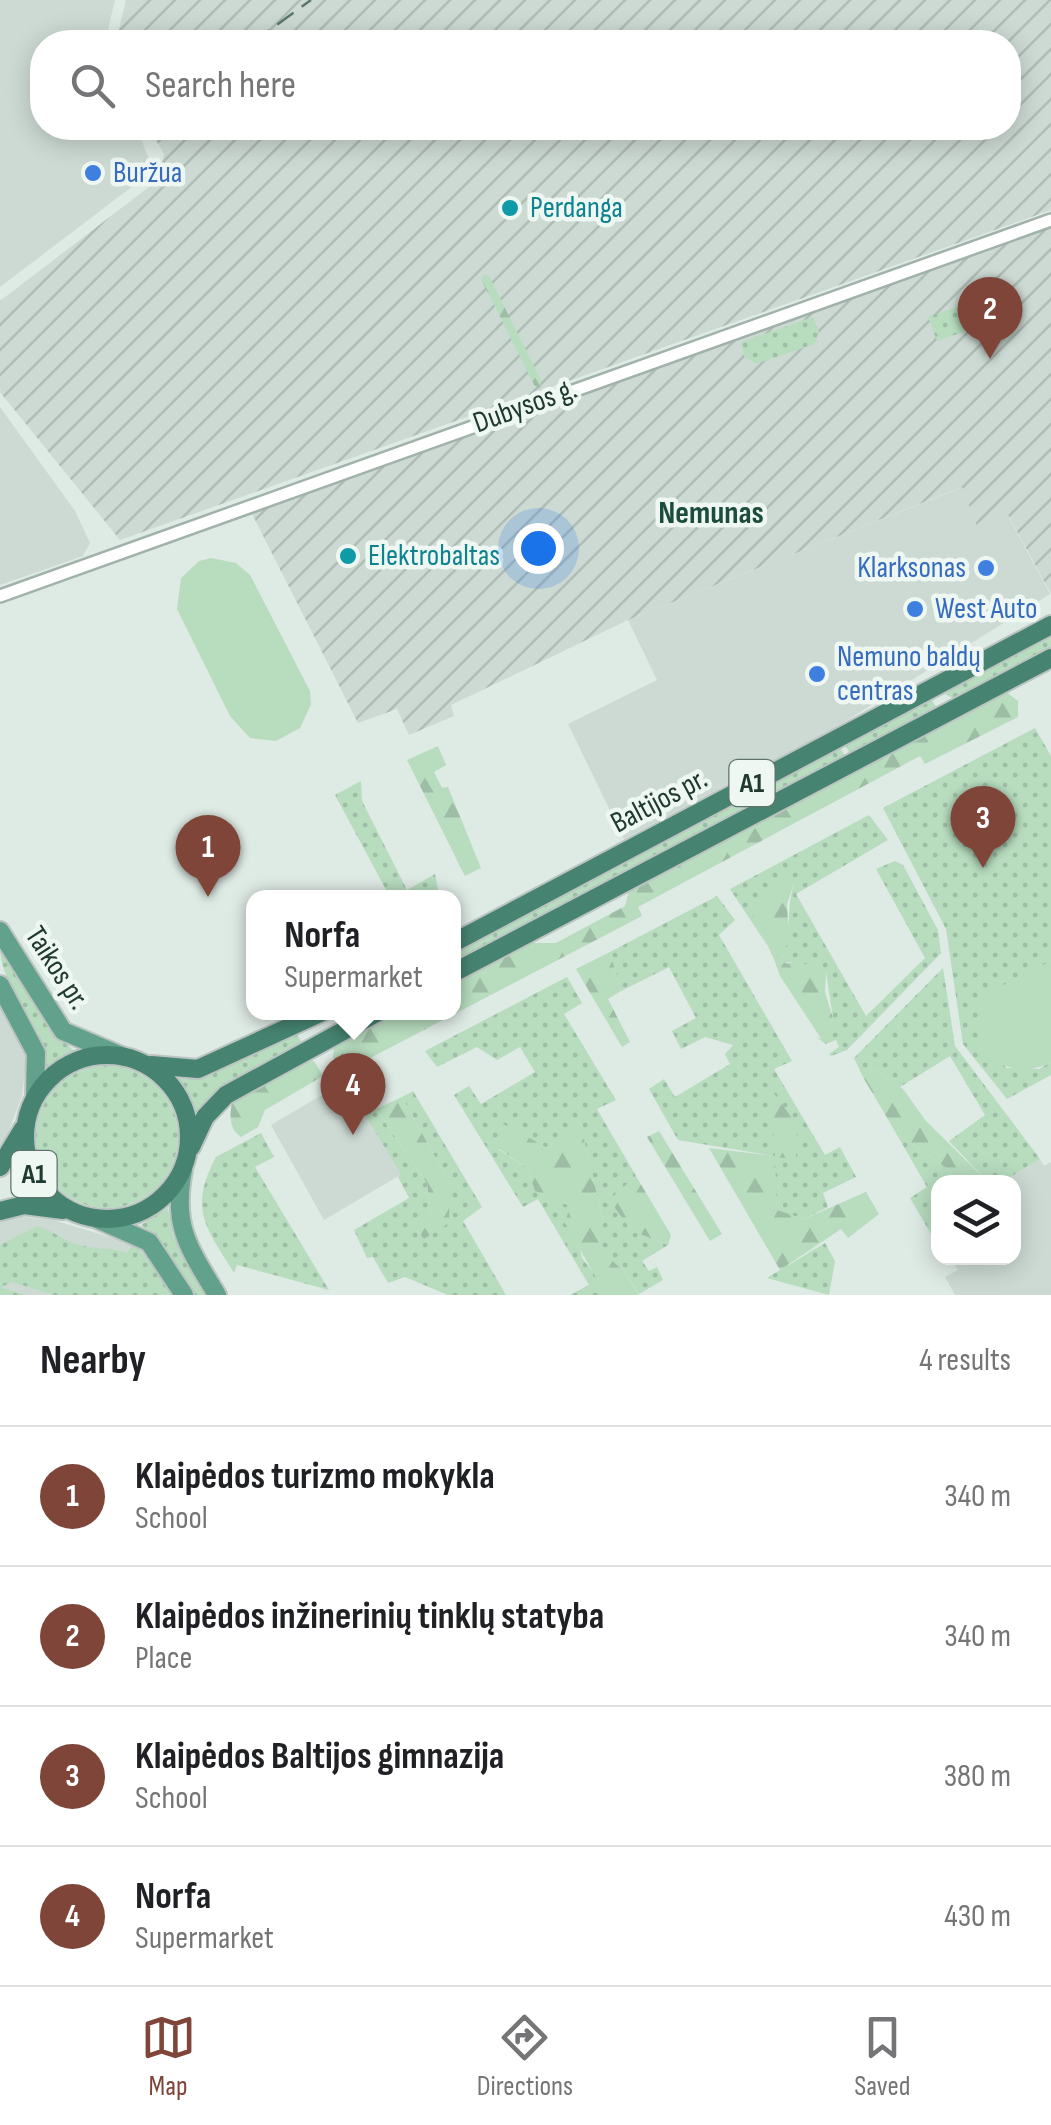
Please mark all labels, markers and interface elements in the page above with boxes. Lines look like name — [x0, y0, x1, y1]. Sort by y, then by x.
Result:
search box — [30, 30, 1021, 140]
icon: search — [65, 58, 120, 113]
text: Search here — [145, 63, 296, 108]
place label: Buržua — [113, 155, 182, 191]
marker: Buržua — [82, 162, 104, 184]
place label: Perdanga — [530, 190, 623, 226]
marker: Perdanga — [499, 197, 521, 219]
pin: 2 — [958, 276, 1022, 359]
street label: Dubysos g. — [468, 371, 582, 441]
district label: Nemunas — [658, 494, 764, 533]
your location — [513, 523, 564, 574]
place label: Elektrobaltas — [368, 538, 500, 574]
marker: Elektrobaltas — [337, 545, 359, 567]
place label: Klarksonas — [857, 550, 966, 586]
marker: Klarksonas — [975, 557, 997, 579]
place label: West Auto — [935, 591, 1038, 627]
marker: West Auto — [904, 598, 926, 620]
place label: Nemuno baldų centras — [837, 639, 981, 709]
marker: Nemuno baldų centras — [806, 663, 828, 685]
road number: A1 — [730, 760, 774, 806]
street label: Baltijos pr. — [605, 761, 713, 841]
pin: 3 — [950, 786, 1016, 868]
pin: 1 — [176, 814, 240, 897]
popup — [246, 890, 461, 1020]
text: Norfa — [284, 913, 360, 958]
street label: Taikos pr. — [17, 920, 97, 1016]
text: Supermarket — [284, 958, 423, 997]
pin: 4 — [320, 1052, 386, 1135]
road number: A1 — [12, 1151, 56, 1197]
map controls — [931, 1175, 1021, 1265]
button: layers — [931, 1175, 1021, 1265]
text: Nearby — [40, 1335, 146, 1386]
text: 4 results — [919, 1341, 1011, 1380]
text: Klaipėdos turizmo mokykla — [135, 1454, 495, 1499]
text: 1 — [66, 1477, 79, 1516]
text: 340 m — [944, 1477, 1011, 1516]
text: School — [135, 1499, 208, 1538]
text: Klaipėdos inžinerinių tinklų statyba — [135, 1594, 604, 1639]
text: 2 — [65, 1617, 80, 1656]
text: 340 m — [944, 1617, 1011, 1656]
text: Place — [135, 1639, 192, 1678]
text: Klaipėdos Baltijos gimnazija — [135, 1734, 504, 1779]
text: 3 — [65, 1757, 80, 1796]
text: 380 m — [944, 1757, 1011, 1796]
text: School — [135, 1779, 208, 1818]
text: Norfa — [135, 1874, 211, 1919]
text: 4 — [65, 1897, 80, 1936]
text: 430 m — [944, 1897, 1011, 1936]
text: Supermarket — [135, 1919, 274, 1958]
tab: Map — [141, 2010, 196, 2103]
tab: Directions — [477, 2010, 573, 2103]
tab: Saved — [854, 2010, 910, 2103]

